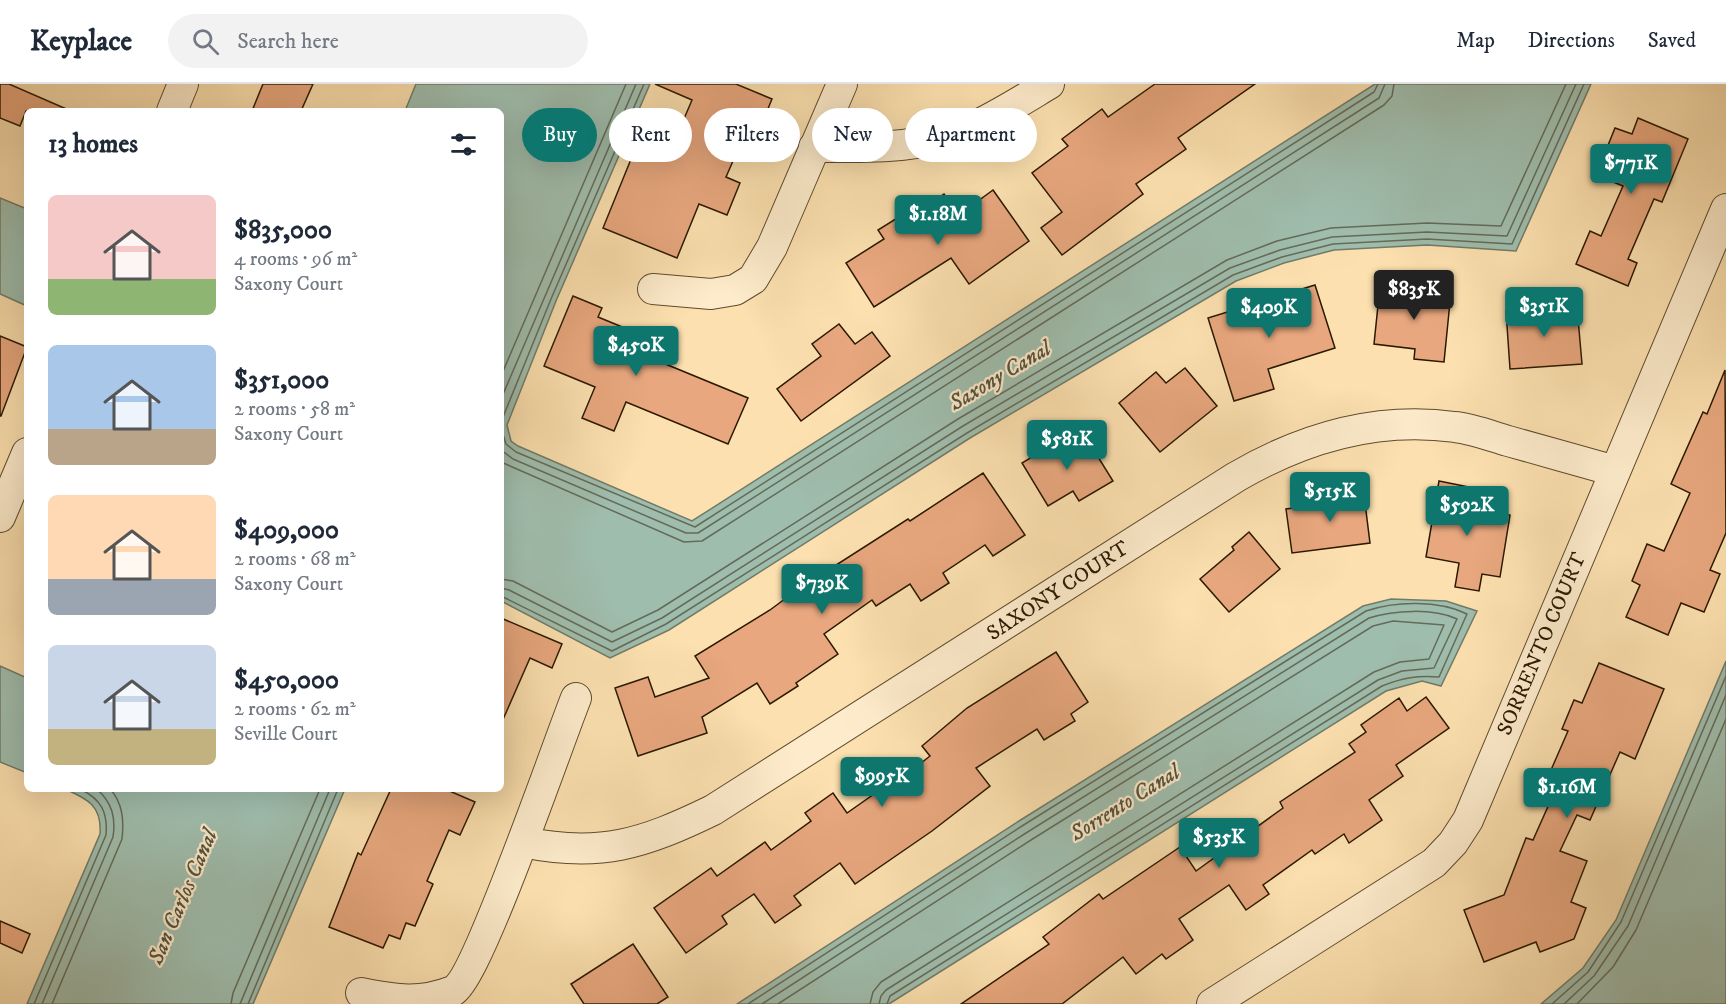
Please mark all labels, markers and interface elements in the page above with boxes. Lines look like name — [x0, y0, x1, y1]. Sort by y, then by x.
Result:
search box — [168, 14, 588, 68]
text: Keyplace — [30, 24, 132, 59]
icon: search — [189, 25, 222, 58]
text: Search here — [237, 28, 339, 55]
text: Map — [1456, 28, 1495, 54]
text: Directions — [1528, 28, 1615, 54]
text: Saved — [1648, 28, 1696, 54]
chip: Buy — [522, 108, 597, 162]
chip: Rent — [609, 108, 692, 162]
chip: Filters — [704, 108, 800, 162]
chip: New — [812, 108, 893, 162]
chip: Apartment — [905, 108, 1037, 162]
text: 13 homes — [48, 128, 138, 161]
icon: filters — [447, 128, 480, 161]
pin: $771K — [1589, 144, 1673, 195]
text: $771K — [1604, 151, 1658, 176]
pin: $1.18M — [889, 195, 987, 246]
text: $1.18M — [909, 202, 967, 227]
text: $835,000 — [234, 214, 332, 247]
icon: home — [96, 219, 168, 291]
text: 4 rooms · 96 m² — [234, 247, 357, 272]
pin: $835K — [1372, 270, 1456, 321]
text: Saxony Court — [234, 272, 343, 297]
text: $835K — [1388, 277, 1440, 302]
pin: $351K — [1502, 287, 1586, 338]
pin: $409K — [1227, 288, 1311, 339]
text: $351K — [1519, 294, 1569, 319]
text: $409K — [1240, 295, 1298, 320]
pin: $450K — [594, 326, 678, 377]
text: $450K — [607, 333, 665, 358]
water label: Saxony Canal — [943, 334, 1058, 417]
text: $351,000 — [234, 364, 329, 397]
icon: home — [96, 369, 168, 441]
text: 2 rooms · 58 m² — [234, 397, 355, 422]
pin: $581K — [1025, 420, 1109, 471]
text: Saxony Court — [234, 422, 343, 447]
text: $581K — [1041, 427, 1093, 452]
pin: $515K — [1288, 472, 1372, 523]
text: $515K — [1304, 479, 1356, 504]
pin: $592K — [1425, 486, 1509, 537]
text: $592K — [1440, 493, 1494, 518]
text: $409,000 — [234, 514, 339, 547]
icon: home — [96, 519, 168, 591]
street label: SAXONY COURT — [982, 535, 1134, 647]
text: 2 rooms · 68 m² — [234, 547, 356, 572]
street label: SORRENTO COURT — [1492, 549, 1592, 739]
pin: $739K — [780, 564, 864, 615]
text: $739K — [796, 571, 848, 596]
text: Saxony Court — [234, 572, 343, 597]
text: $450,000 — [234, 664, 339, 697]
icon: home — [96, 669, 168, 741]
text: 2 rooms · 62 m² — [234, 697, 356, 722]
text: Seville Court — [234, 722, 338, 747]
pin: $995K — [840, 757, 924, 808]
water label: Sorrento Canal — [1064, 757, 1187, 848]
text: $995K — [855, 764, 909, 789]
pin: $1.16M — [1518, 768, 1616, 819]
text: $1.16M — [1538, 775, 1596, 800]
pin: $535K — [1177, 818, 1261, 869]
water label: San Carlos Canal — [142, 823, 224, 969]
text: $535K — [1193, 825, 1245, 850]

